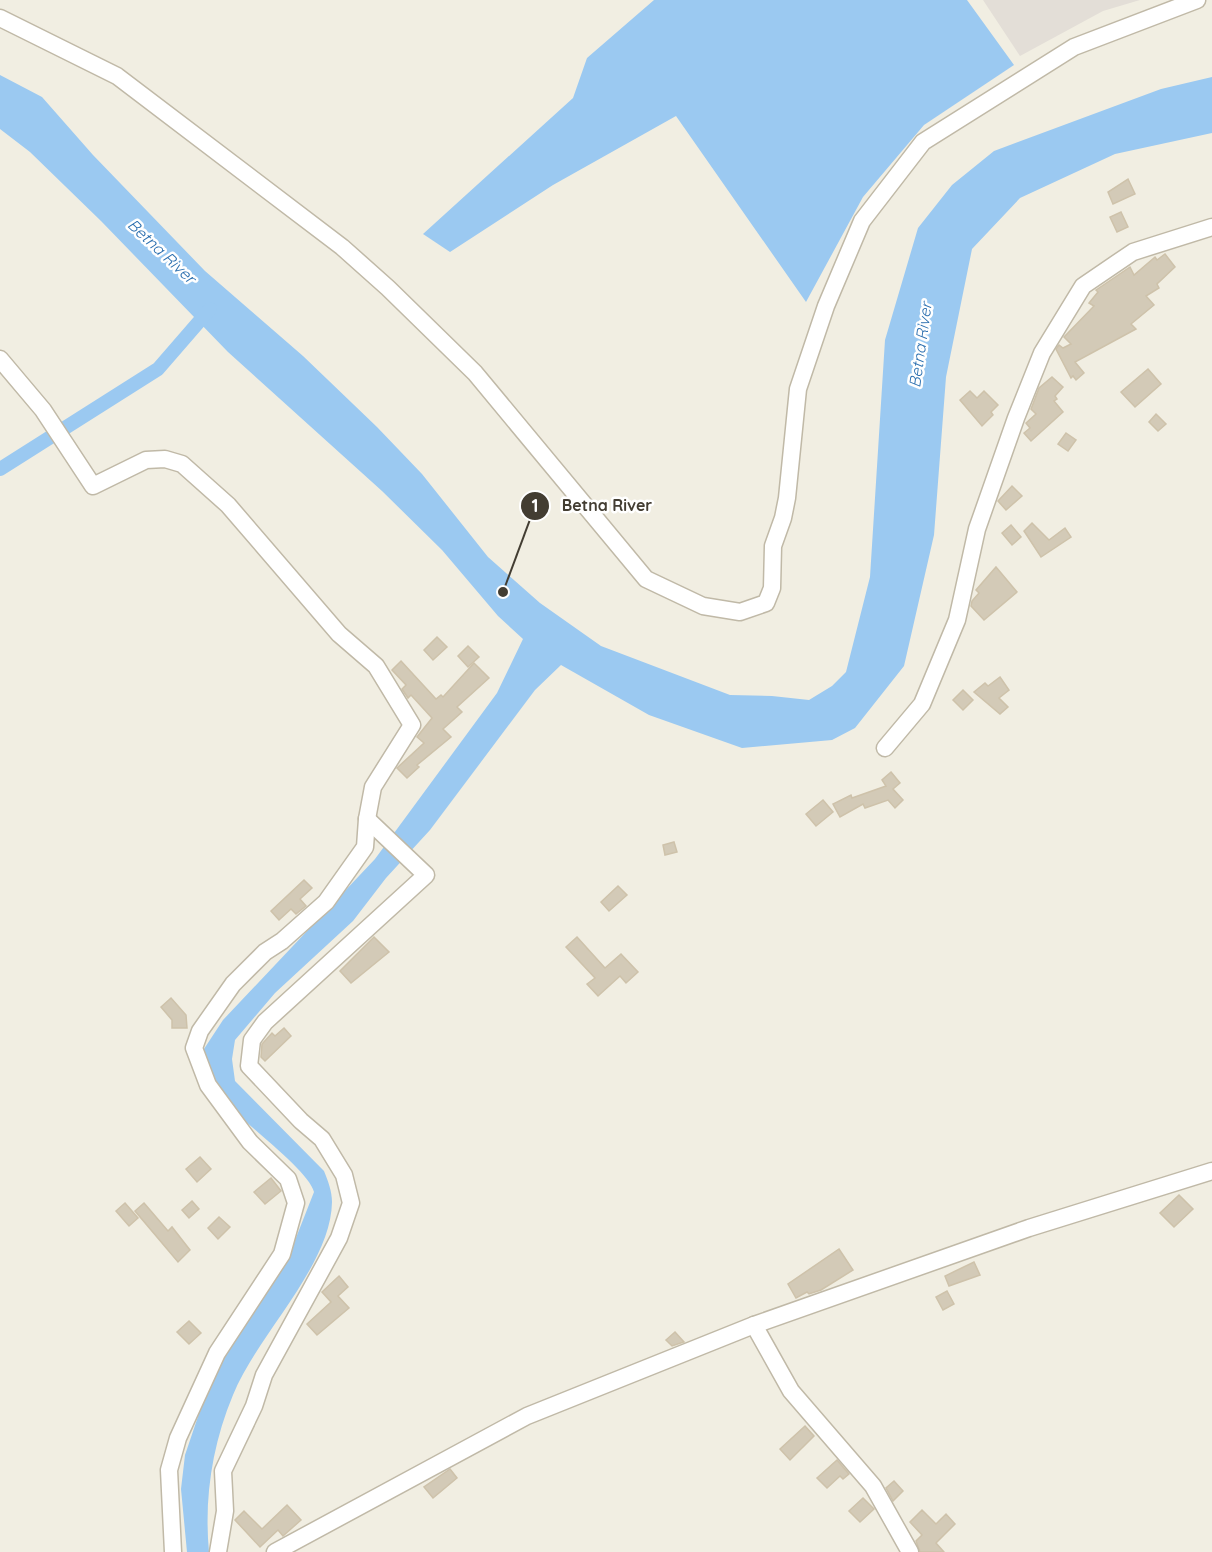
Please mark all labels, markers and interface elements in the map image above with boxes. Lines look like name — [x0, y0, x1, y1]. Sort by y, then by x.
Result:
water label: Betna River — [124, 214, 202, 289]
water label: Betna River — [904, 299, 936, 389]
callout: Betna River — [520, 489, 664, 523]
text: 1 — [531, 494, 539, 517]
text: Betna River — [562, 495, 652, 515]

